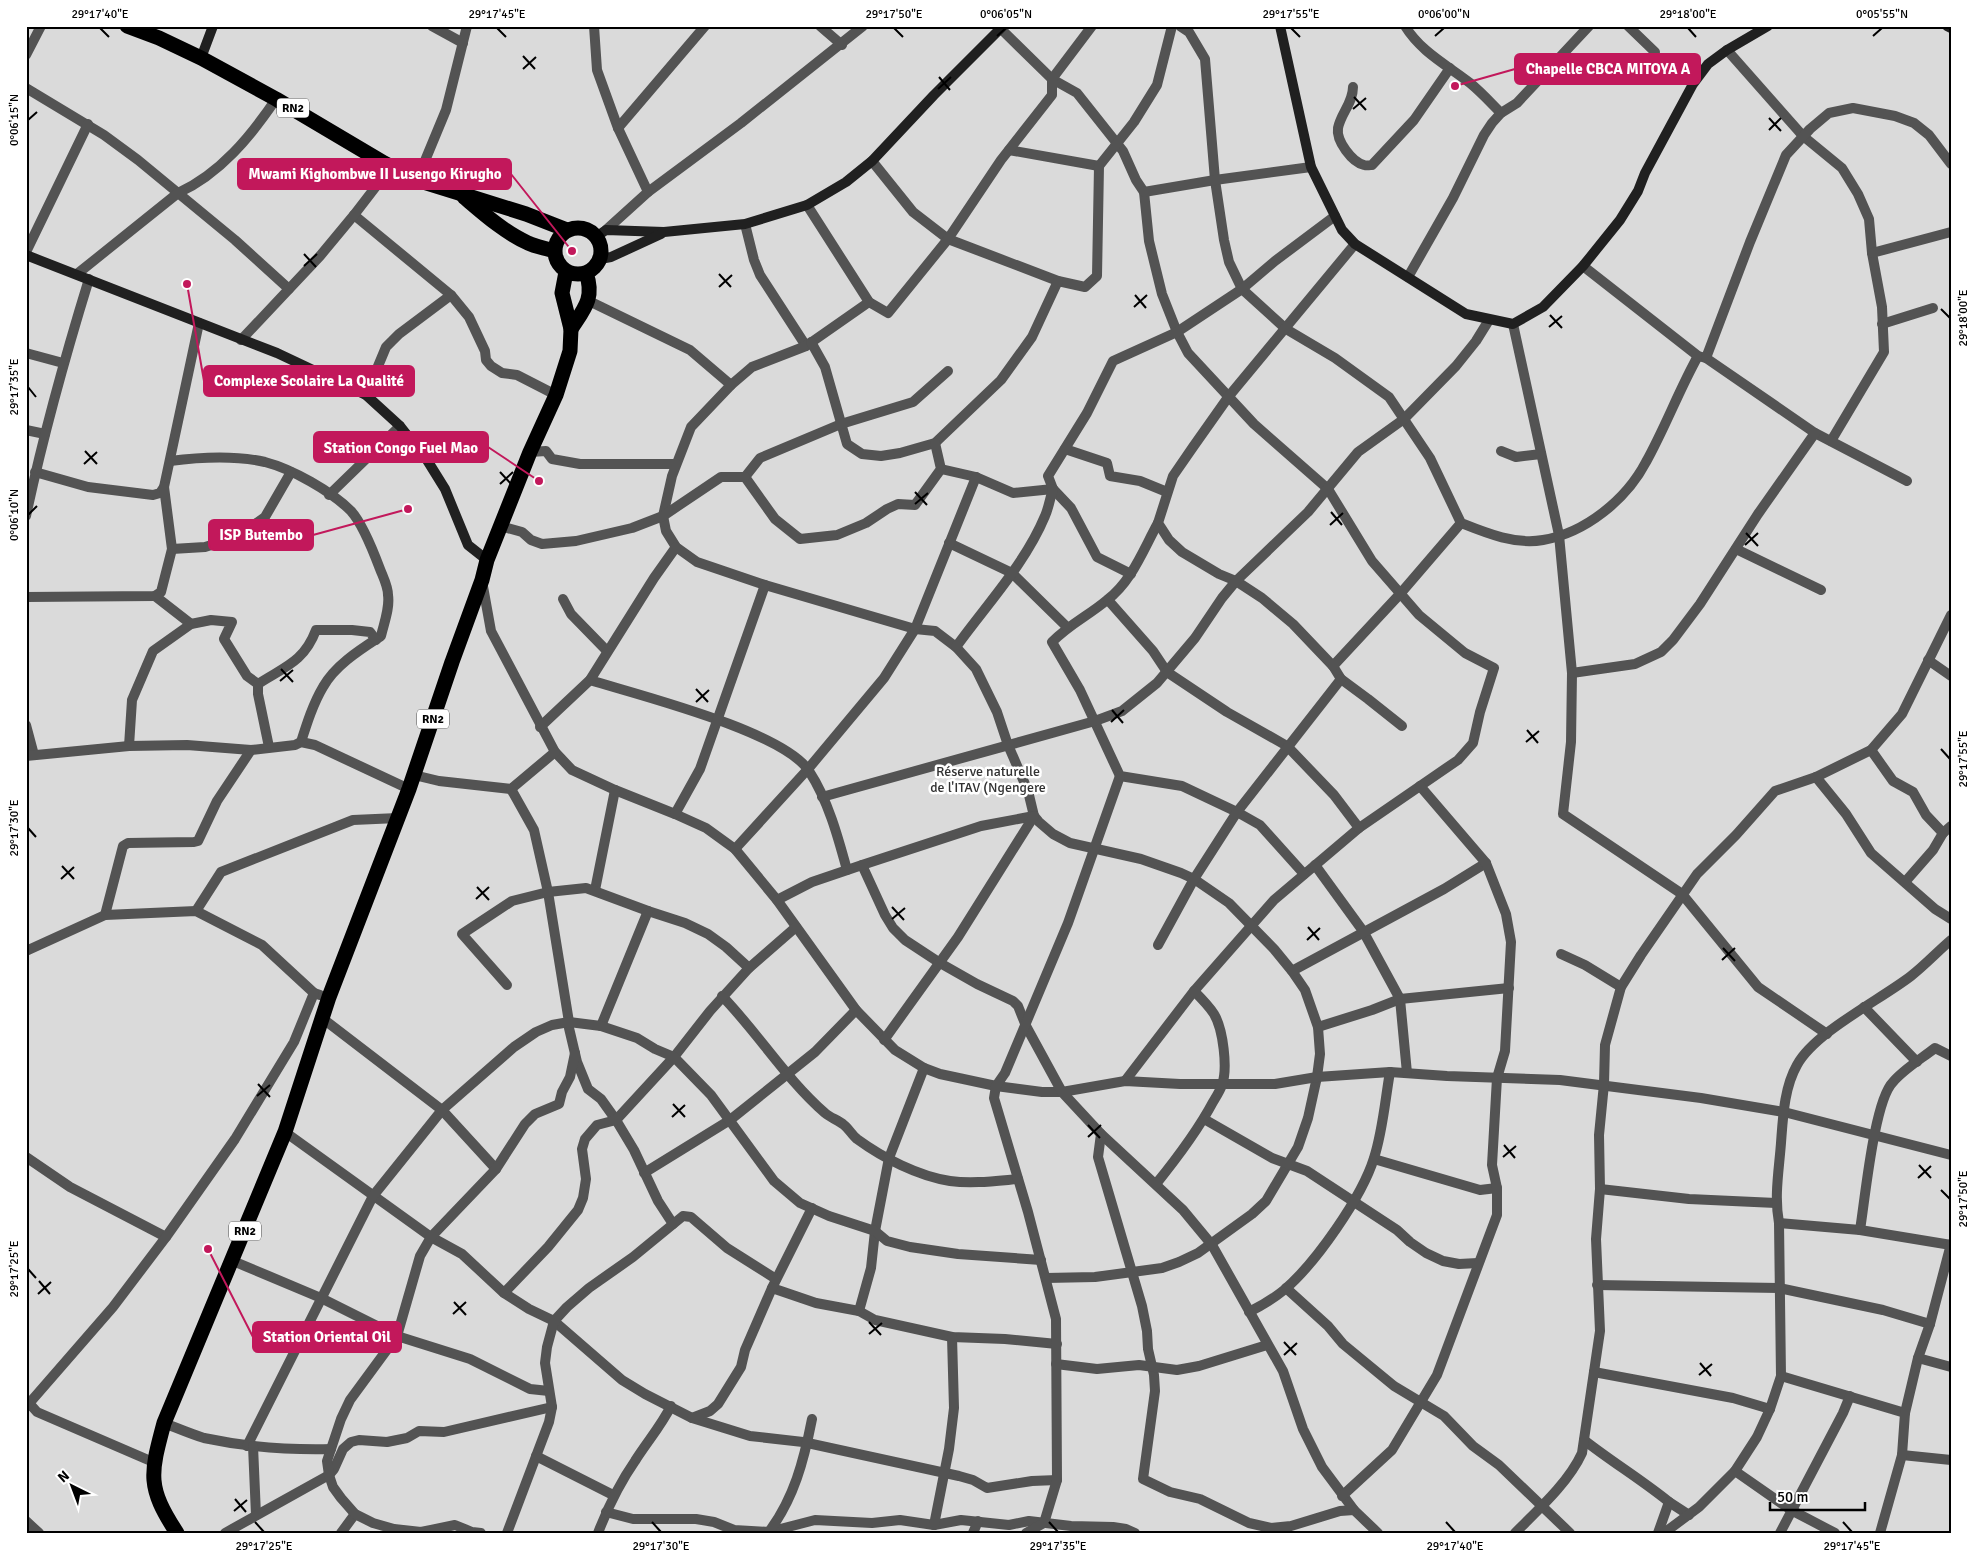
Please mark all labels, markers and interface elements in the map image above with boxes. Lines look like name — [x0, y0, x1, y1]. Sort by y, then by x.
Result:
text: 29°17'40"E — [71, 7, 129, 22]
text: 29°17'45"E — [468, 7, 526, 22]
text: 29°17'50"E — [865, 7, 923, 22]
text: 0°06'05"N — [980, 7, 1032, 22]
text: 29°17'55"E — [1262, 7, 1320, 22]
text: 0°06'00"N — [1418, 7, 1470, 22]
text: 29°18'00"E — [1659, 7, 1717, 22]
text: 0°05'55"N — [1856, 7, 1908, 22]
callout: Chapelle CBCA MITOYA A — [1515, 54, 1700, 84]
text: Chapelle CBCA MITOYA A — [1526, 60, 1691, 78]
text: 0°06'15"N — [7, 94, 22, 146]
road number: RN2 — [277, 99, 309, 118]
callout: Mwami Kighombwe II Lusengo Kirugho — [238, 159, 511, 189]
text: Mwami Kighombwe II Lusengo Kirugho — [248, 165, 502, 183]
text: 29°18'00"E — [1956, 289, 1971, 347]
text: 29°17'35"E — [7, 358, 22, 416]
callout: Complexe Scolaire La Qualité — [204, 366, 414, 396]
text: Complexe Scolaire La Qualité — [214, 372, 404, 390]
callout: Station Congo Fuel Mao — [314, 432, 488, 462]
text: Station Congo Fuel Mao — [324, 439, 478, 457]
text: 0°06'10"N — [7, 489, 22, 541]
callout: ISP Butembo — [209, 520, 313, 550]
text: ISP Butembo — [219, 526, 303, 544]
road number: RN2 — [417, 710, 449, 729]
text: 29°17'55"E — [1956, 730, 1971, 788]
park label: Réserve naturelle de l'ITAV (Ngengere — [930, 763, 1046, 796]
text: 29°17'30"E — [7, 799, 22, 857]
text: 29°17'50"E — [1956, 1170, 1971, 1228]
road number: RN2 — [229, 1222, 261, 1240]
text: 29°17'25"E — [7, 1240, 22, 1298]
callout: Station Oriental Oil — [253, 1322, 401, 1352]
text: Station Oriental Oil — [263, 1328, 391, 1346]
north arrow — [48, 1462, 98, 1512]
text: N — [54, 1467, 73, 1486]
scale bar — [1770, 1479, 1864, 1511]
text: 50 m — [1777, 1488, 1808, 1506]
text: 29°17'25"E — [235, 1539, 293, 1554]
text: 29°17'30"E — [632, 1539, 690, 1554]
text: 29°17'35"E — [1029, 1539, 1087, 1554]
text: 29°17'40"E — [1426, 1539, 1484, 1554]
text: 29°17'45"E — [1823, 1539, 1881, 1554]

